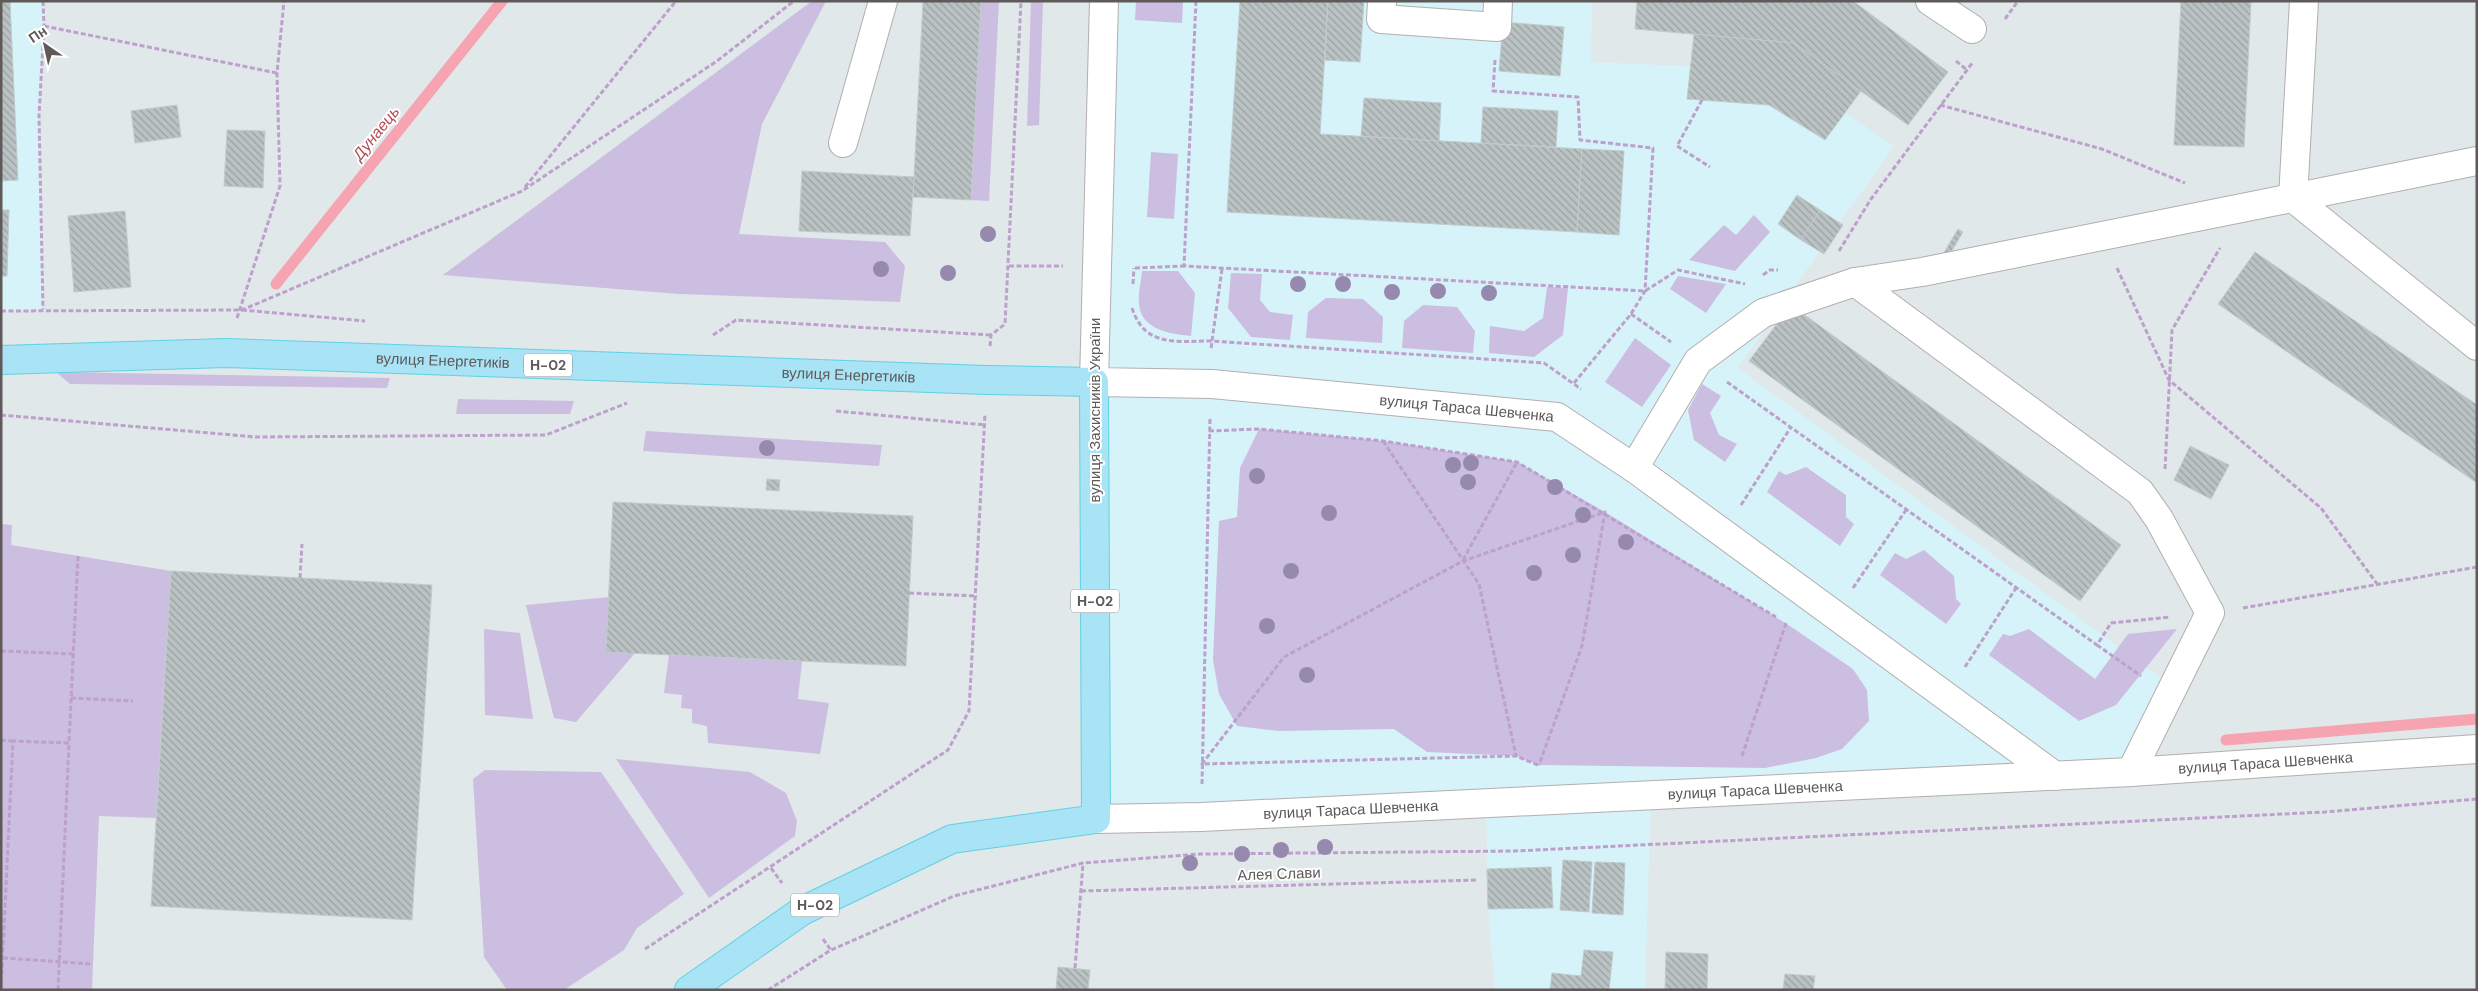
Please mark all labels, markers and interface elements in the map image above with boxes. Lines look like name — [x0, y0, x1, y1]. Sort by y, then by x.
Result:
north arrow — [20, 20, 70, 70]
text: Пн — [25, 22, 50, 47]
water label: Дунаець — [347, 102, 404, 166]
street label: вулиця Захисників України — [1085, 318, 1105, 502]
street label: вулиця Енергетиків — [376, 348, 510, 373]
road number: Н-02 — [524, 354, 572, 376]
street label: вулиця Енергетиків — [781, 363, 916, 387]
street label: вулиця Тараса Шевченка — [1379, 390, 1555, 427]
road number: Н-02 — [1071, 590, 1119, 612]
street label: вулиця Тараса Шевченка — [2178, 747, 2354, 779]
street label: вулиця Тараса Шевченка — [1667, 776, 1844, 804]
street label: вулиця Тараса Шевченка — [1263, 795, 1439, 824]
street label: Алея Слави — [1237, 863, 1321, 885]
road number: Н-02 — [791, 894, 839, 916]

